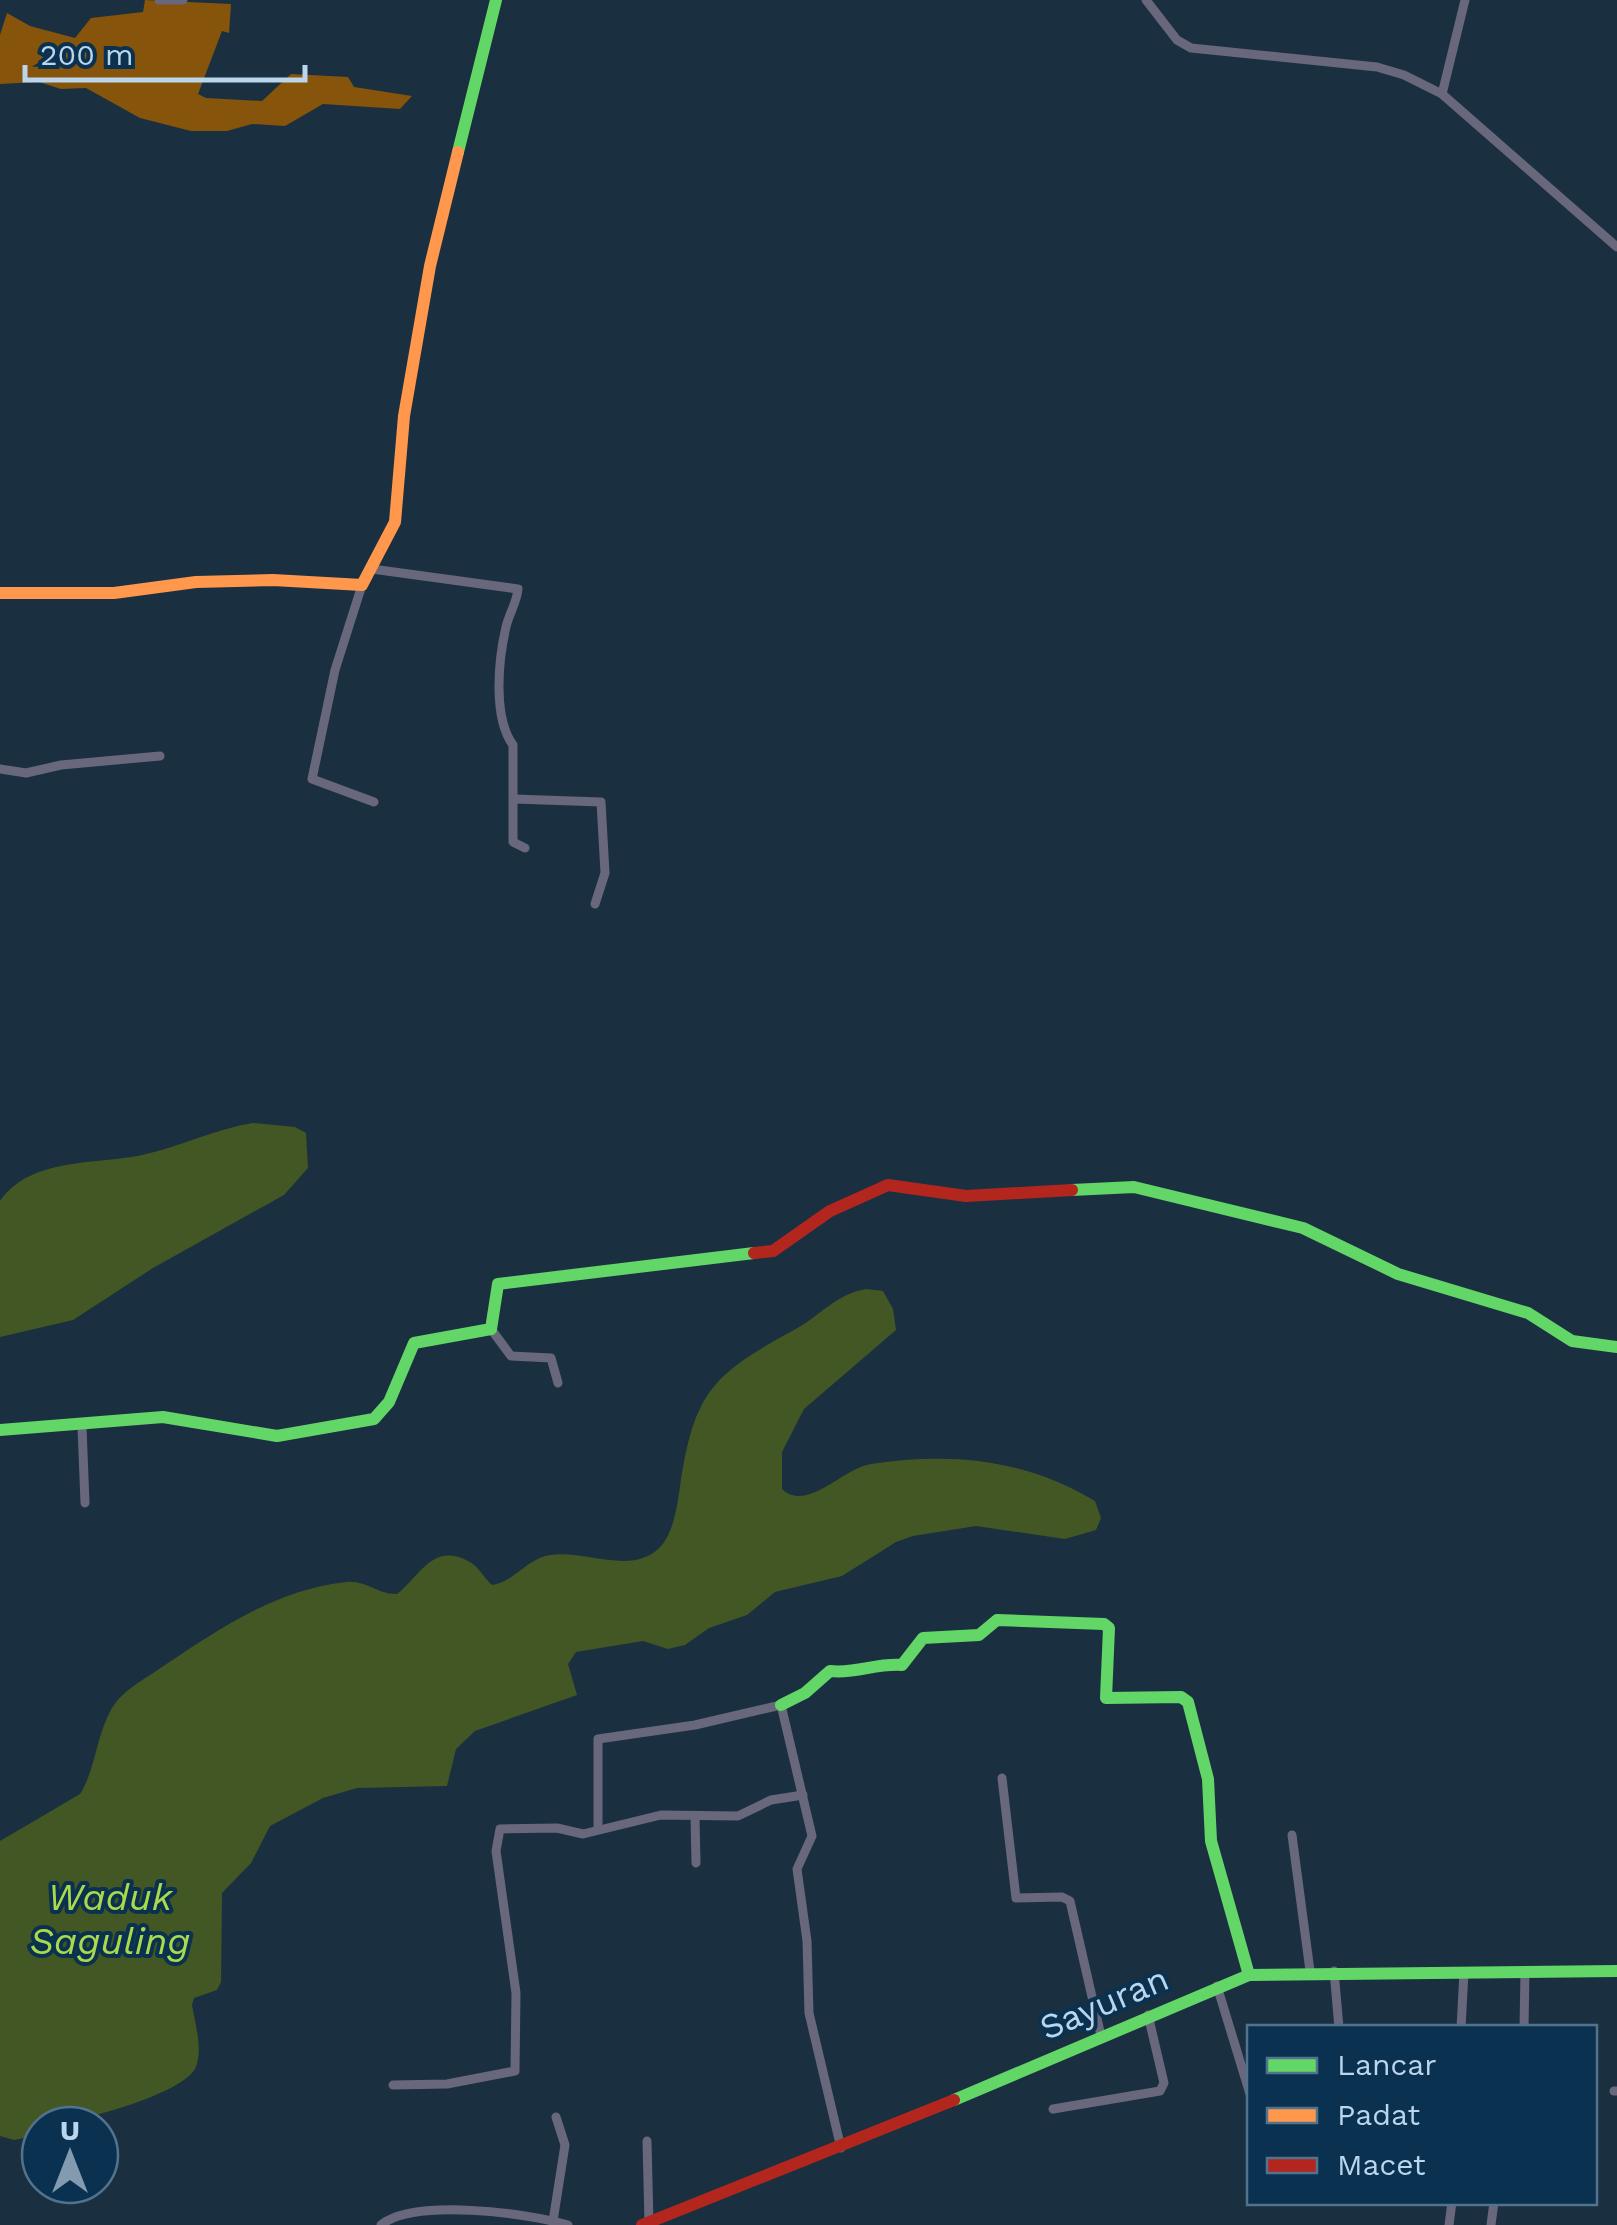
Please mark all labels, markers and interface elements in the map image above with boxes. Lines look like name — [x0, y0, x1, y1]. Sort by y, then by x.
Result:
scale bar — [25, 20, 305, 82]
text: 200 m — [40, 37, 134, 72]
water label: Waduk Saguling — [29, 1875, 191, 1963]
street label: Sayuran — [1033, 1957, 1175, 2049]
legend — [1247, 2025, 1597, 2205]
text: Lancar — [1337, 2047, 1437, 2082]
text: Padat — [1337, 2097, 1420, 2132]
north arrow — [20, 2105, 120, 2205]
text: U — [60, 2114, 80, 2147]
text: Macet — [1337, 2147, 1426, 2182]

